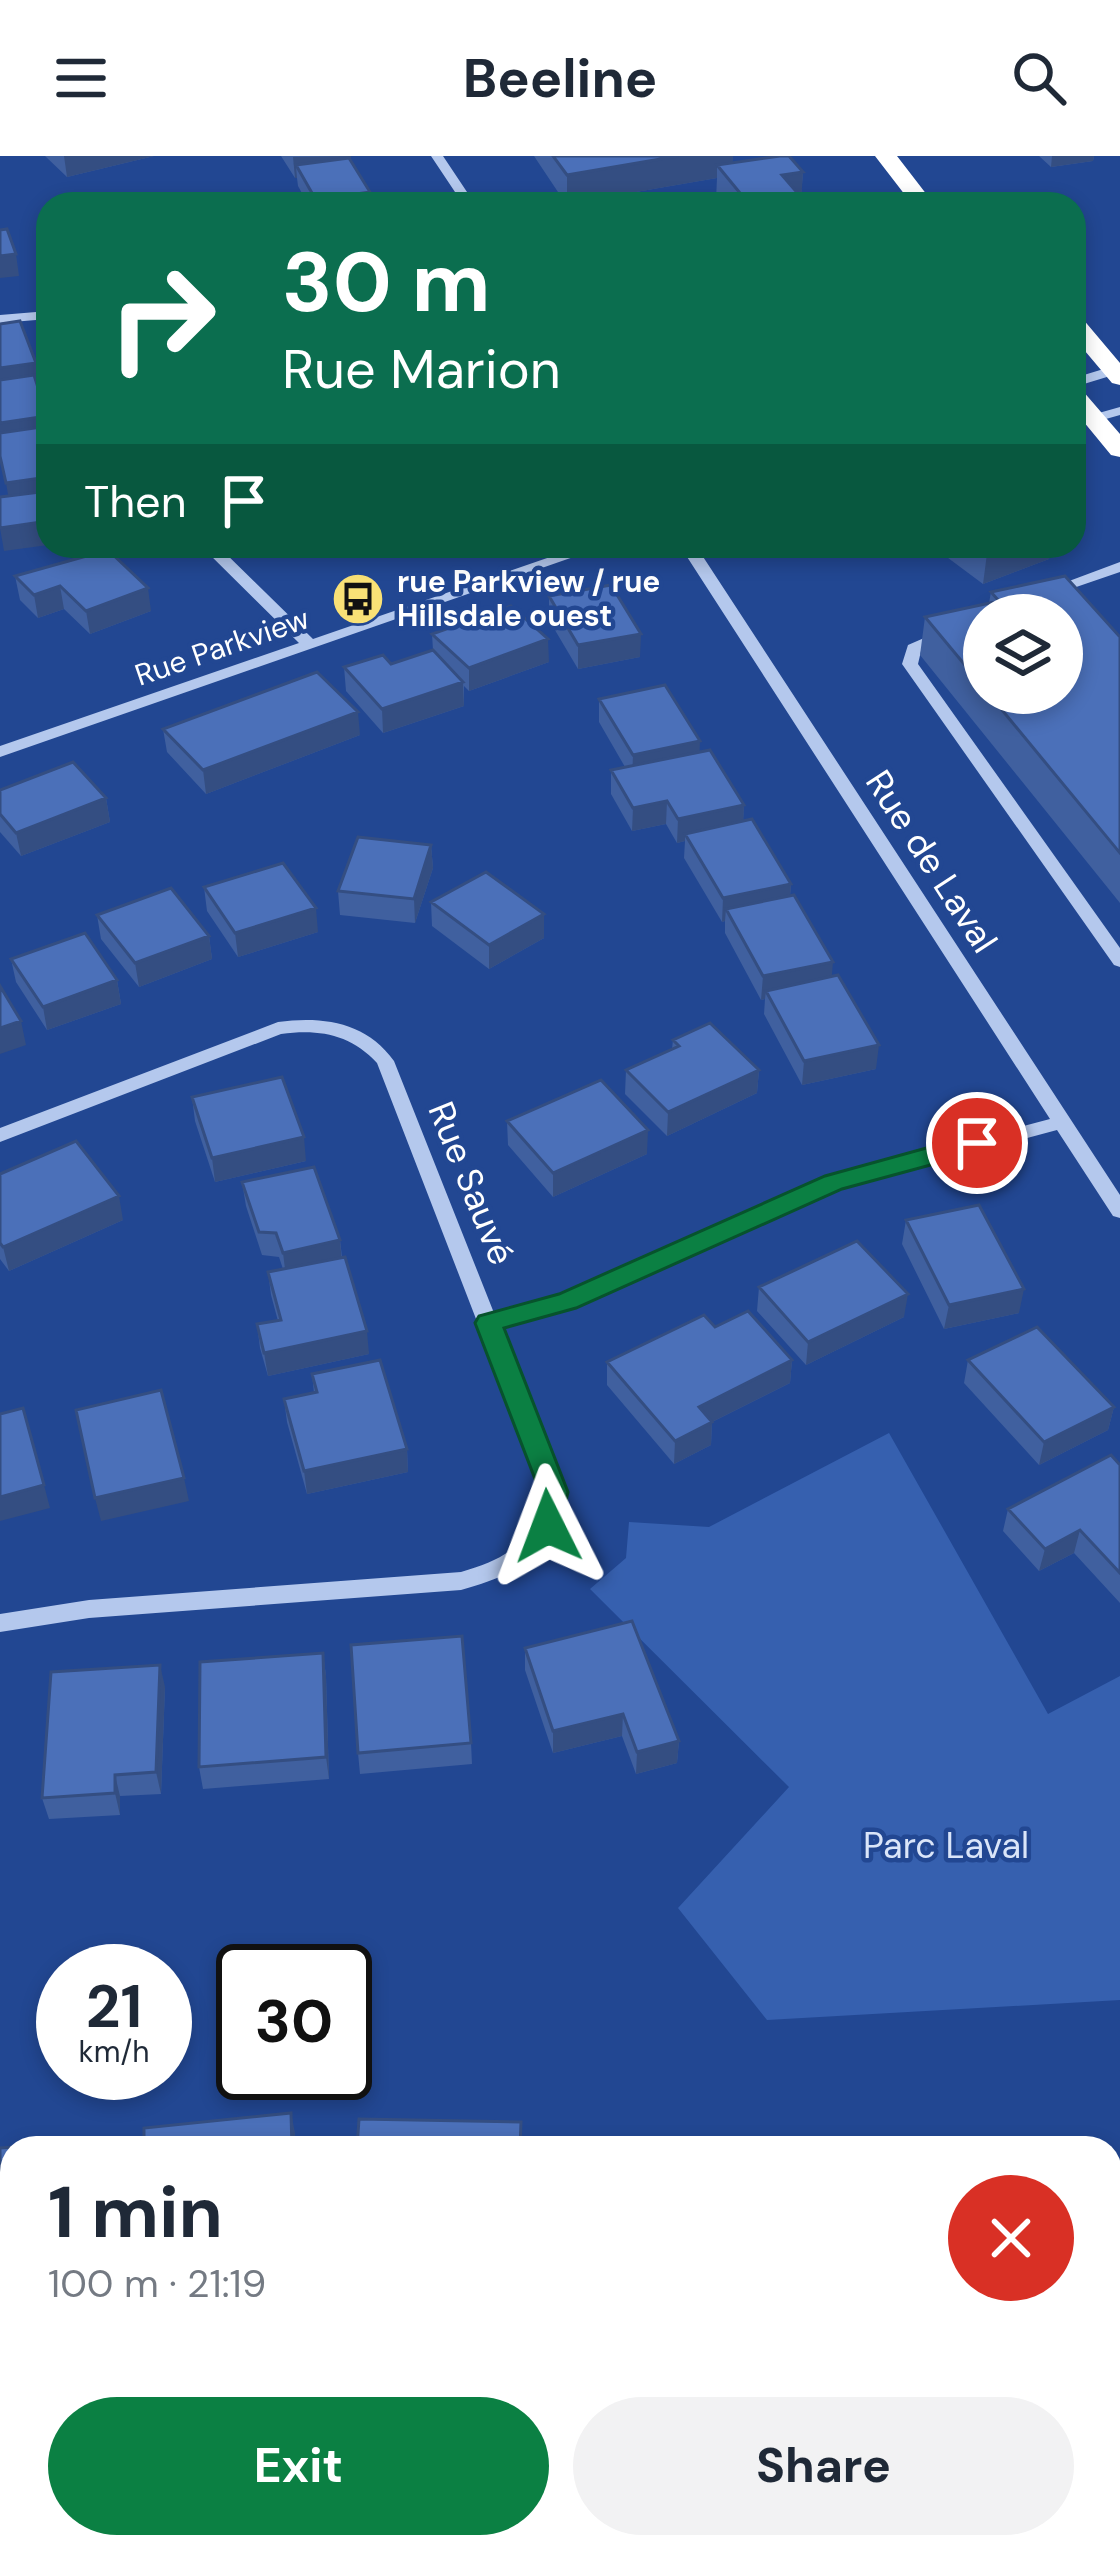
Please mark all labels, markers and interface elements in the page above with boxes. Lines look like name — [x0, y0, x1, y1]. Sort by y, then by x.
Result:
text: Beeline — [463, 43, 657, 114]
icon: menu — [48, 45, 114, 111]
icon: search — [1006, 45, 1072, 111]
text: 30 m — [282, 228, 491, 337]
icon: right — [84, 240, 240, 396]
text: Rue Marion — [282, 334, 561, 405]
icon: arrive — [211, 468, 277, 534]
text: Then — [84, 472, 187, 531]
place label: rue Parkview / rue Hillsdale ouest — [397, 562, 660, 635]
bus stop icon: rue Parkview / rue Hillsdale ouest — [330, 571, 386, 627]
map controls — [963, 594, 1083, 714]
button: layers — [963, 594, 1083, 714]
street label: Rue Parkview — [130, 598, 314, 695]
street label: Rue de Laval — [855, 761, 1008, 961]
pin — [926, 1092, 1028, 1194]
street label: Rue Sauvé — [418, 1095, 525, 1272]
icon: arrive — [944, 1110, 1010, 1176]
position arrow — [485, 1463, 611, 1589]
park label: Parc Laval — [863, 1822, 1029, 1869]
speed limit sign: 30 — [216, 1944, 372, 2100]
text: 21 — [86, 1967, 142, 2046]
text: km/h — [79, 2032, 149, 2071]
text: 1 min — [48, 2166, 223, 2259]
button: close — [948, 2175, 1074, 2301]
text: 100 m · 21:19 — [48, 2258, 266, 2309]
button: Exit — [48, 2397, 549, 2535]
button: Share — [573, 2397, 1074, 2535]

